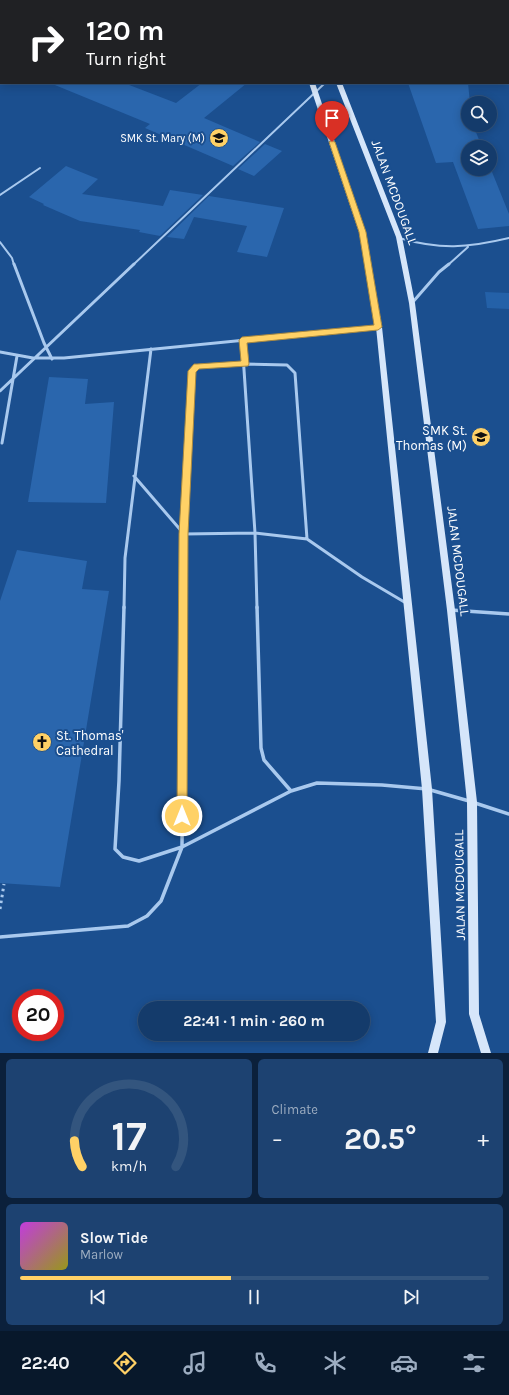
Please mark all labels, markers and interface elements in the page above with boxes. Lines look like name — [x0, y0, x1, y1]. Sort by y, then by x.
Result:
text: 120 m — [86, 14, 164, 47]
icon: right — [20, 16, 72, 68]
text: Turn right — [86, 48, 166, 70]
map controls — [461, 96, 497, 176]
button: search — [461, 96, 497, 132]
pin — [315, 101, 349, 142]
icon: arrive — [321, 107, 343, 129]
school or university icon: SMK St. Mary (M) — [208, 127, 230, 149]
place label: SMK St. Mary (M) — [120, 132, 205, 145]
street label: JALAN MCDOUGALL — [369, 138, 421, 247]
button: layers — [461, 140, 497, 176]
place label: SMK St. Thomas (M) — [396, 423, 467, 453]
school or university icon: SMK St. Thomas (M) — [470, 426, 492, 448]
street label: JALAN MCDOUGALL — [444, 505, 473, 617]
place label: St. Thomas' Cathedral — [56, 728, 124, 758]
church icon: St. Thomas' Cathedral — [31, 731, 53, 753]
position arrow — [161, 795, 203, 837]
street label: JALAN MCDOUGALL — [451, 830, 468, 940]
speed limit sign: 20 — [12, 989, 64, 1041]
text: 22:41 · 1 min · 260 m — [183, 1012, 325, 1030]
text: Climate — [272, 1102, 318, 1117]
text: 17 — [111, 1111, 147, 1159]
text: 20.5° — [344, 1121, 417, 1157]
text: − — [272, 1126, 283, 1152]
text: + — [477, 1126, 489, 1152]
text: km/h — [111, 1157, 147, 1174]
text: Slow Tide — [80, 1229, 148, 1247]
text: Marlow — [80, 1247, 123, 1262]
icon: previous — [87, 1286, 109, 1308]
icon: pause — [243, 1286, 265, 1308]
icon: next — [400, 1286, 422, 1308]
icon: directions — [111, 1349, 139, 1377]
icon: music — [181, 1349, 209, 1377]
icon: phone — [251, 1349, 279, 1377]
icon: climate — [321, 1349, 349, 1377]
icon: car — [390, 1349, 418, 1377]
icon: filters — [460, 1349, 488, 1377]
text: 22:40 — [21, 1352, 70, 1374]

